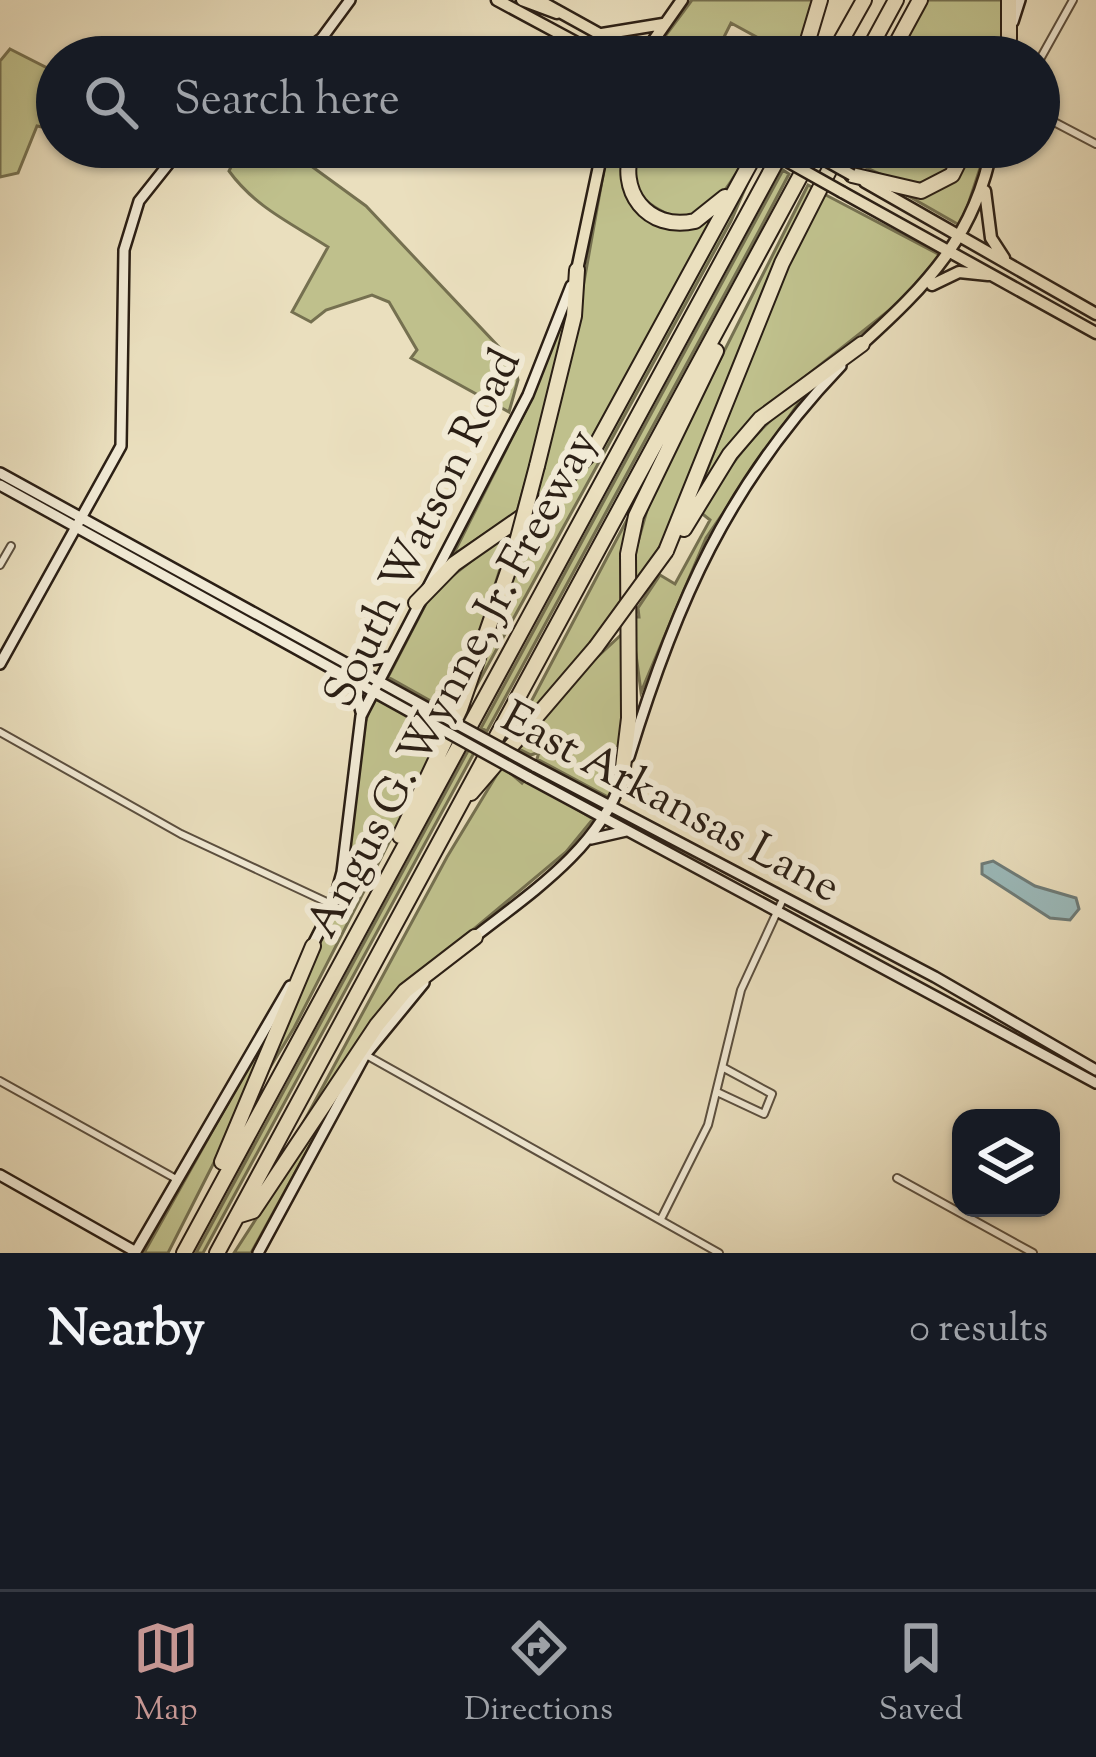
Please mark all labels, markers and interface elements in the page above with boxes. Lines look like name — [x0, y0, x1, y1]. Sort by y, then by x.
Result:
search box — [36, 36, 1060, 168]
icon: search — [78, 69, 144, 135]
text: Search here — [174, 70, 400, 135]
street label: South Watson Road — [310, 339, 540, 720]
street label: Angus G. Wynne, Jr. Freeway — [293, 419, 617, 950]
street label: East Arkansas Lane — [488, 688, 850, 922]
map controls — [952, 1109, 1060, 1217]
button: layers — [952, 1109, 1060, 1217]
text: Nearby — [48, 1295, 205, 1368]
text: 0 results — [909, 1303, 1048, 1359]
tab: Map — [133, 1615, 199, 1735]
tab: Directions — [464, 1615, 613, 1735]
tab: Saved — [879, 1615, 963, 1735]

